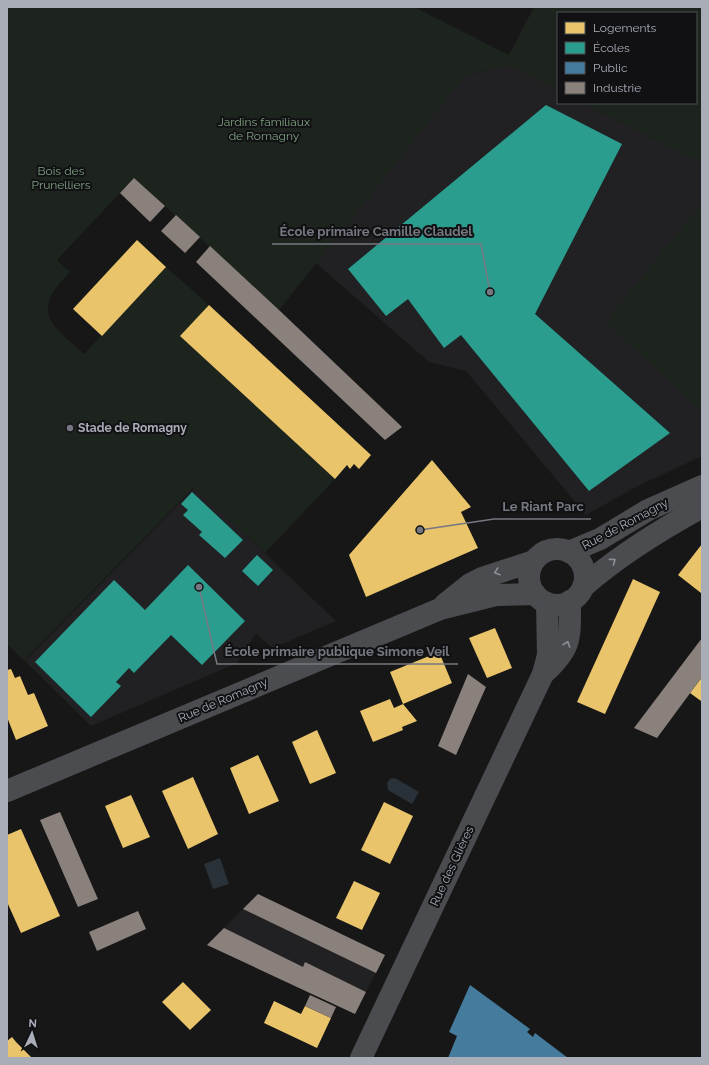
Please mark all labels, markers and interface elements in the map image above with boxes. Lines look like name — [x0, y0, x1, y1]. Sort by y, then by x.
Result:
legend — [557, 12, 697, 104]
text: Logements — [593, 21, 656, 35]
text: Écoles — [593, 41, 630, 55]
text: Public — [593, 61, 628, 75]
text: Industrie — [593, 81, 641, 95]
park label: Jardins familiaux de Romagny — [218, 115, 310, 143]
park label: Bois des Prunelliers — [31, 164, 91, 192]
callout: École primaire Camille Claudel — [272, 219, 481, 244]
text: École primaire Camille Claudel — [280, 224, 473, 239]
place label: Stade de Romagny — [78, 421, 187, 435]
marker: Stade de Romagny — [65, 423, 75, 433]
callout: Le Riant Parc — [494, 494, 591, 519]
street label: Rue de Romagny — [579, 495, 671, 553]
text: Le Riant Parc — [502, 499, 584, 514]
one-way arrow — [608, 559, 615, 566]
one-way arrow — [493, 568, 500, 576]
callout: École primaire publique Simone Veil — [217, 639, 458, 664]
one-way arrow — [562, 641, 570, 648]
text: École primaire publique Simone Veil — [224, 644, 450, 659]
street label: Rue de Romagny — [176, 675, 270, 725]
street label: Rue des Glières — [427, 824, 477, 908]
north arrow — [12, 1013, 52, 1053]
text: N — [28, 1017, 37, 1030]

